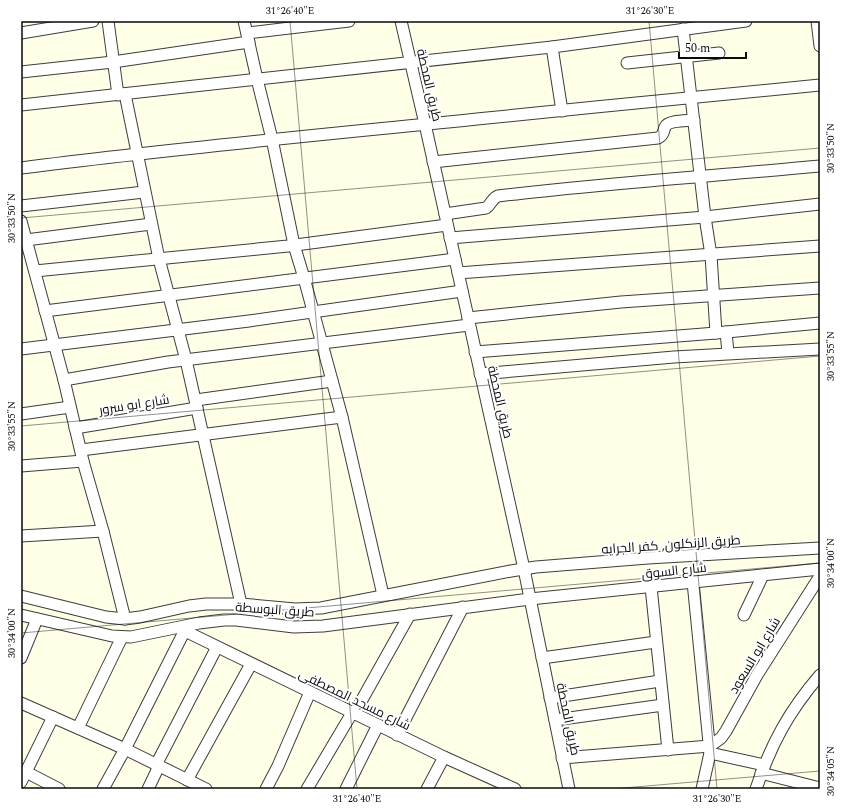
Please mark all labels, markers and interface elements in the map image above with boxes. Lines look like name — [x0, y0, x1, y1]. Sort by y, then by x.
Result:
text: 31°26'40"E — [266, 3, 314, 19]
text: 31°26'30"E — [626, 3, 674, 19]
scale bar — [679, 34, 746, 60]
text: 50 m — [685, 39, 710, 58]
street label: طريق المحطة — [411, 47, 447, 123]
text: 30°33'50"N — [823, 123, 839, 173]
text: 30°33'50"N — [4, 193, 20, 243]
text: 30°33'55"N — [823, 331, 839, 381]
street label: طريق المحطة — [482, 364, 518, 440]
street label: شارع ابو سرور — [96, 390, 171, 421]
text: 30°33'55"N — [4, 401, 20, 451]
street label: طريق الزنكلون, كفر الجرايه — [601, 530, 741, 560]
text: 30°34'00"N — [823, 538, 839, 588]
street label: شارع السوق — [641, 558, 708, 584]
street label: طريق البوسطة — [235, 597, 315, 623]
text: 30°34'00"N — [4, 608, 20, 658]
street label: شارع ابو السعود — [724, 613, 786, 698]
street label: شارع مسجد المصطفى — [295, 664, 414, 736]
street label: طريق المحطة — [551, 681, 585, 757]
text: 30°34'05"N — [823, 746, 839, 796]
text: 31°26'40"E — [333, 791, 381, 807]
text: 31°26'30"E — [693, 791, 741, 807]

